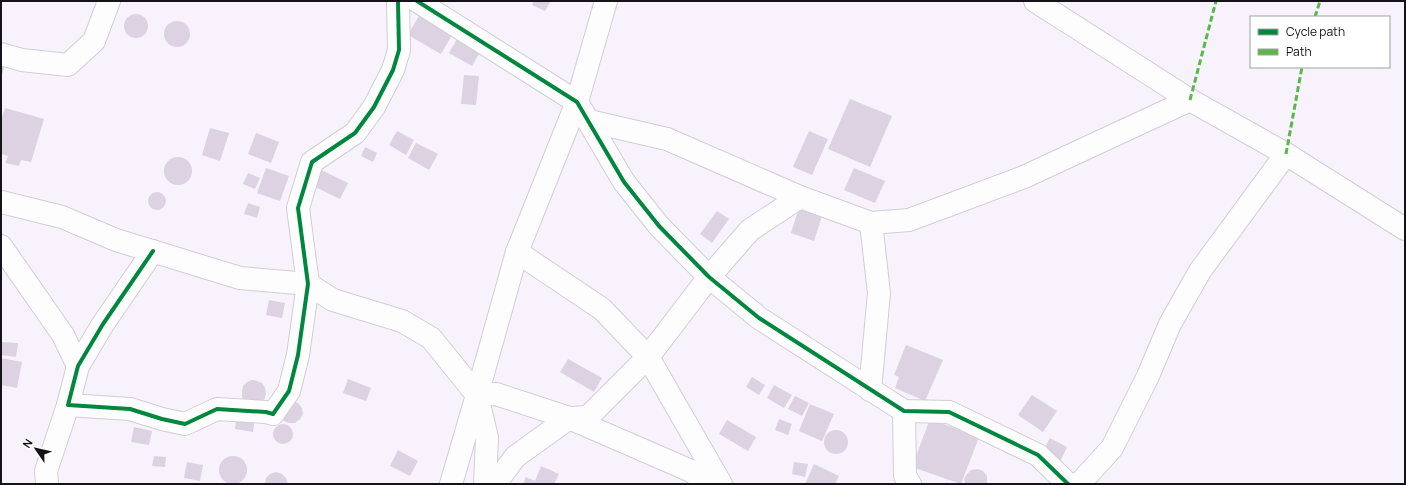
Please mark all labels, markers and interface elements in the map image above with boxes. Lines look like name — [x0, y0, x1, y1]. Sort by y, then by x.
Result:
legend — [1250, 16, 1390, 68]
text: Cycle path — [1286, 23, 1345, 40]
text: Path — [1286, 43, 1312, 60]
north arrow — [16, 429, 56, 469]
text: N — [19, 436, 36, 451]

